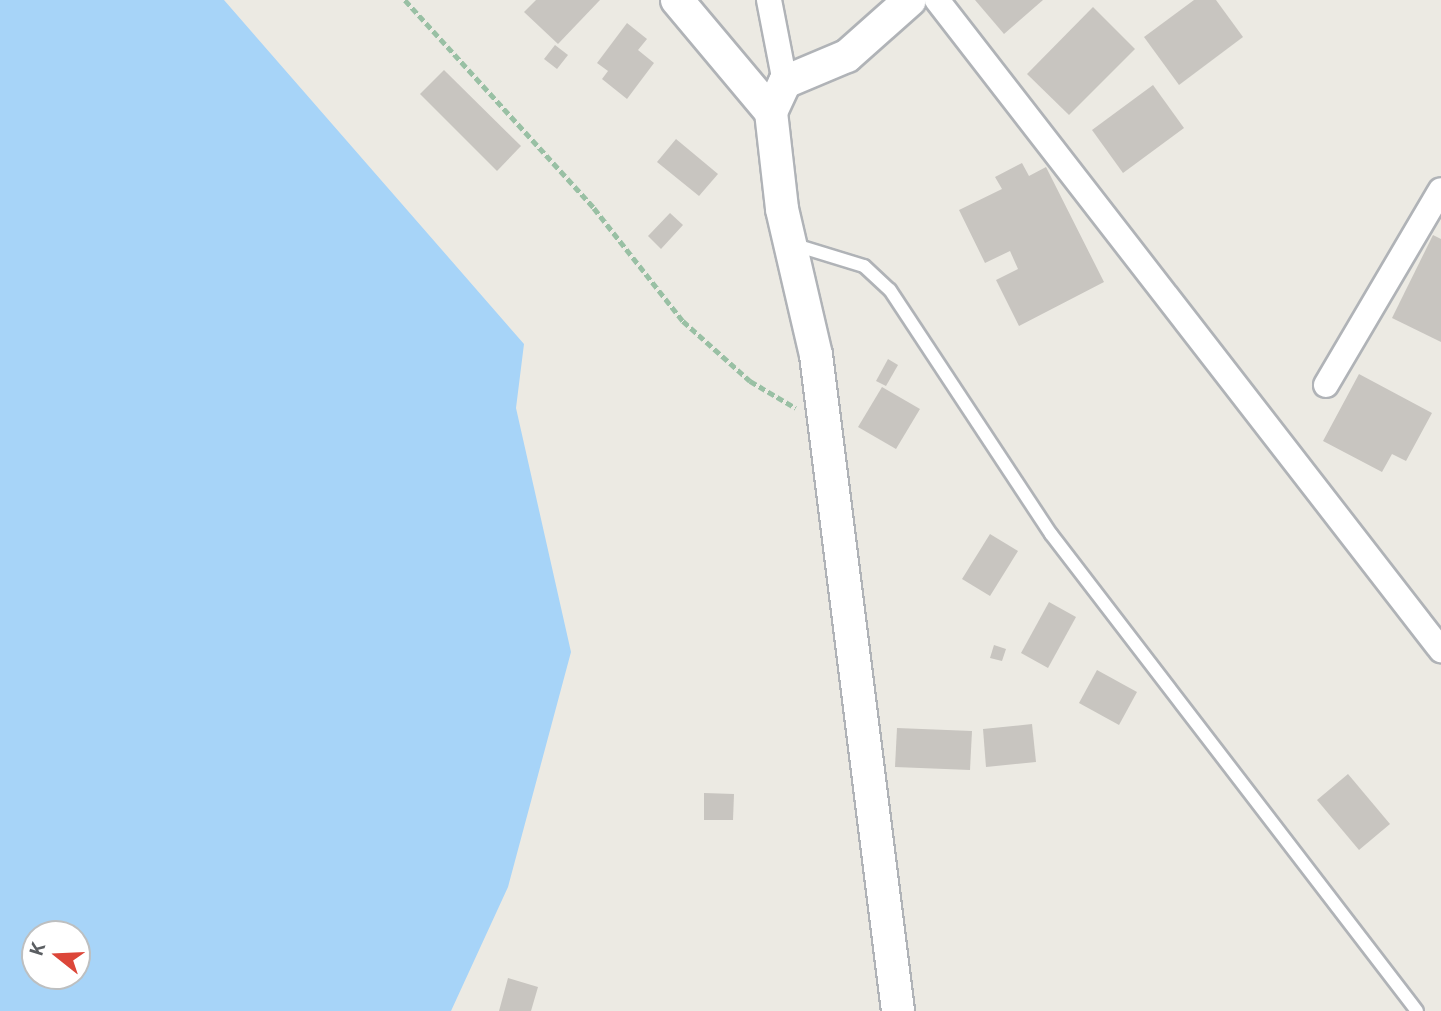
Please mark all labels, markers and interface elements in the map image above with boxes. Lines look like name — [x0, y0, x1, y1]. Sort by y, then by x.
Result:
north arrow — [21, 920, 91, 990]
text: K — [25, 940, 50, 958]

